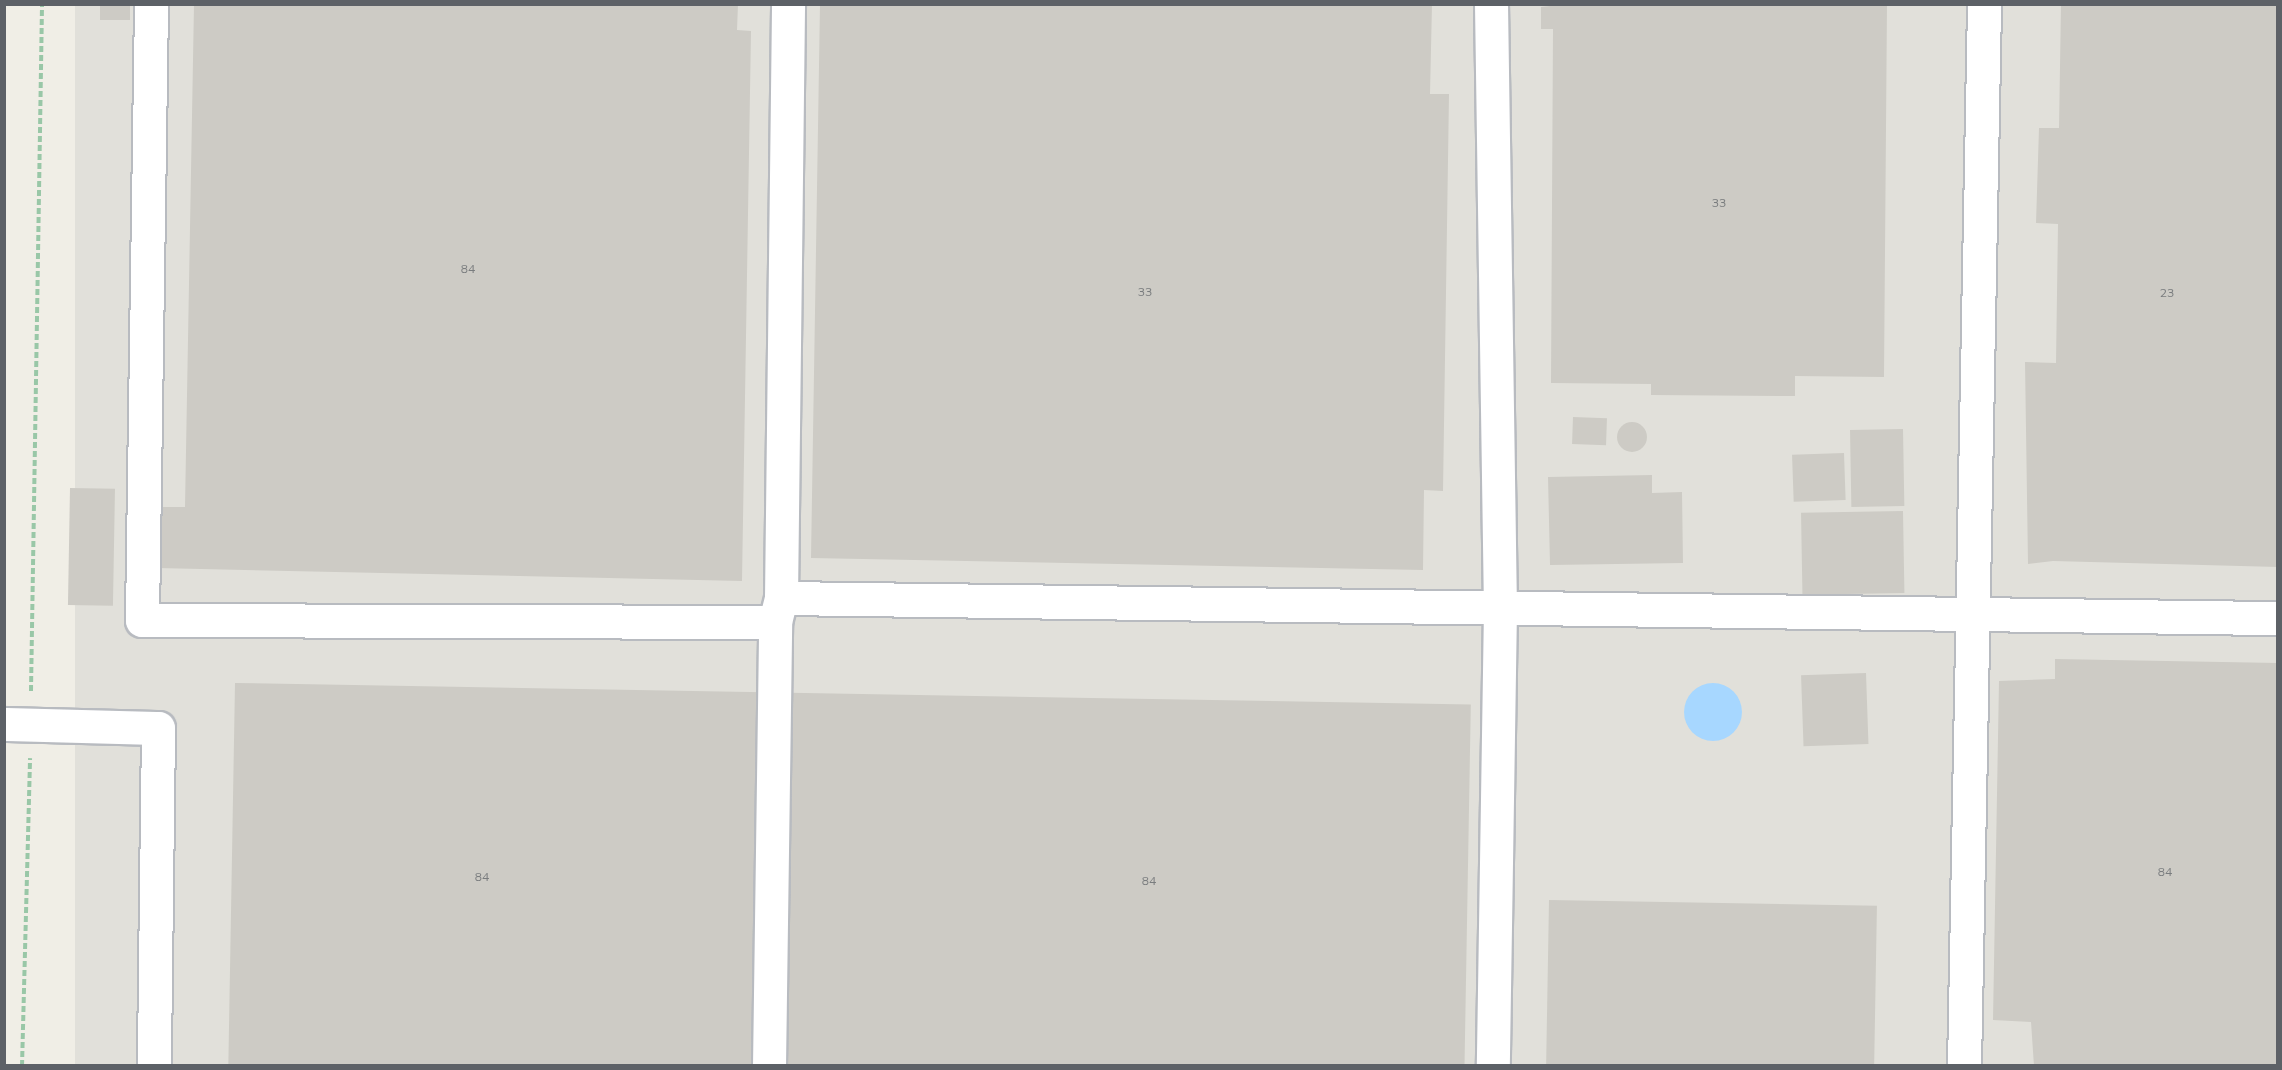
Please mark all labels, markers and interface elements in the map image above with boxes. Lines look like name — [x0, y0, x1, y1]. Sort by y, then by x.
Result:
house number: 33 — [1712, 196, 1726, 210]
house number: 84 — [461, 262, 475, 276]
house number: 33 — [1138, 285, 1152, 299]
house number: 23 — [2160, 286, 2174, 300]
house number: 84 — [2158, 865, 2172, 879]
house number: 84 — [475, 870, 489, 884]
house number: 84 — [1142, 874, 1156, 888]

